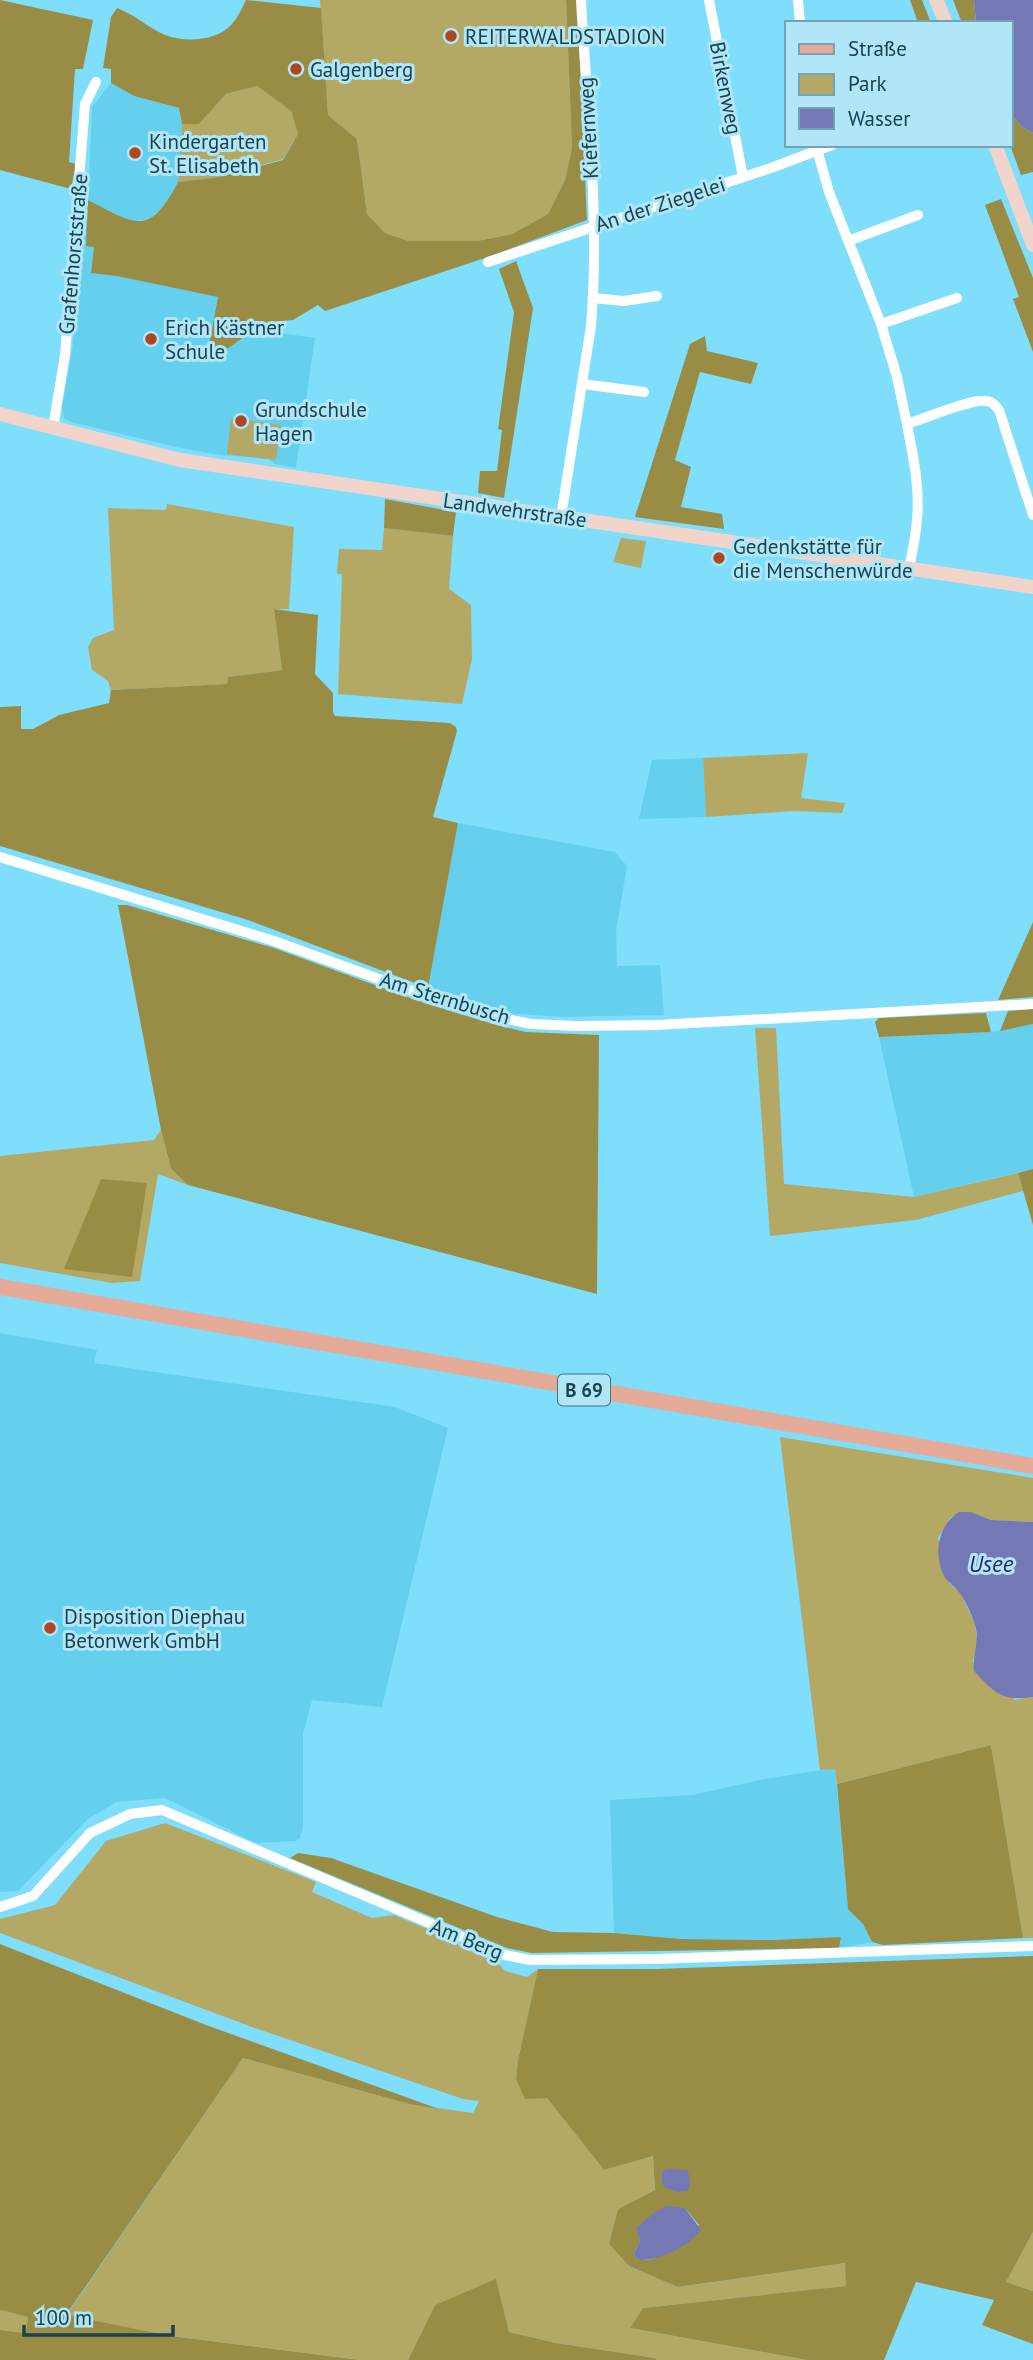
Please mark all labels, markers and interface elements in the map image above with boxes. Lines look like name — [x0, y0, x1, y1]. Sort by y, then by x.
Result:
legend — [785, 21, 1012, 147]
place label: REITERWALDSTADION — [465, 23, 665, 50]
marker: REITERWALDSTADION — [443, 28, 459, 44]
text: Straße — [848, 35, 907, 62]
street label: Birkenweg — [704, 39, 748, 137]
place label: Galgenberg — [310, 56, 413, 83]
marker: Galgenberg — [288, 61, 304, 77]
text: Park — [848, 70, 887, 97]
street label: Kiefernweg — [572, 76, 604, 180]
text: Wasser — [848, 105, 910, 132]
place label: Kindergarten St. Elisabeth — [149, 128, 267, 179]
marker: Kindergarten St. Elisabeth — [127, 145, 143, 161]
street label: An der Ziegelei — [591, 170, 729, 238]
street label: Grafenhorststraße — [53, 172, 93, 336]
place label: Erich Kästner Schule — [165, 314, 284, 365]
marker: Erich Kästner Schule — [143, 331, 159, 347]
place label: Grundschule Hagen — [255, 396, 367, 447]
marker: Grundschule Hagen — [233, 413, 249, 429]
street label: Landwehrstraße — [441, 487, 589, 533]
place label: Gedenkstätte für die Menschenwürde — [733, 533, 913, 584]
marker: Gedenkstätte für die Menschenwürde — [711, 550, 727, 566]
street label: Am Sternbusch — [377, 965, 513, 1031]
road number: B 69 — [558, 1374, 610, 1406]
water label: Usee — [969, 1549, 1014, 1578]
place label: Disposition Diephau Betonwerk GmbH — [64, 1603, 245, 1654]
marker: Disposition Diephau Betonwerk GmbH — [42, 1620, 58, 1636]
street label: Am Berg — [427, 1912, 507, 1966]
scale bar — [24, 2294, 173, 2338]
text: 100 m — [35, 2304, 92, 2331]

